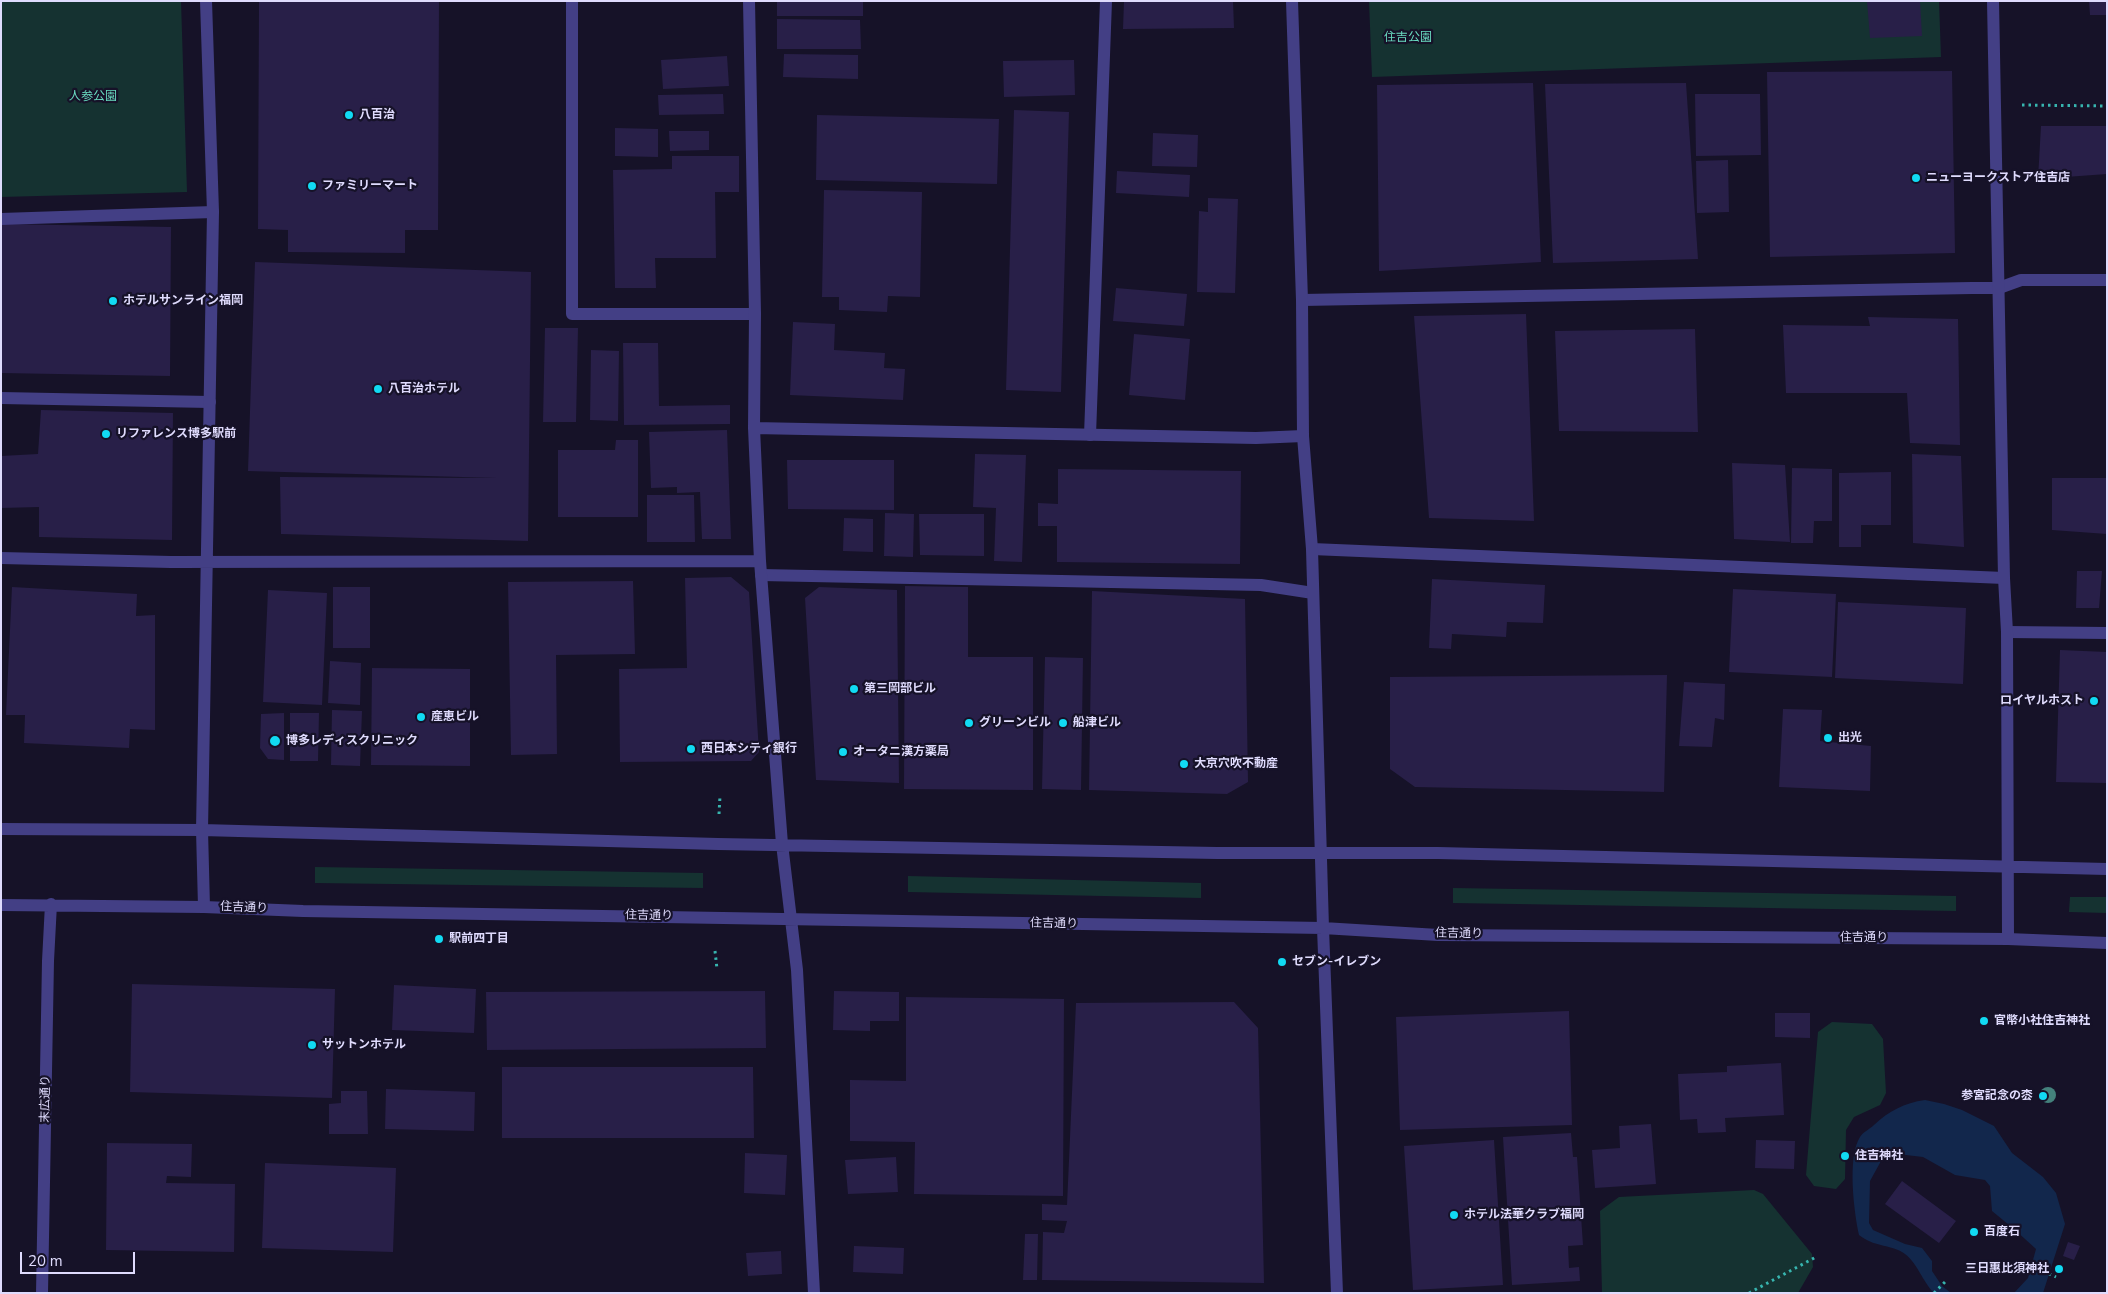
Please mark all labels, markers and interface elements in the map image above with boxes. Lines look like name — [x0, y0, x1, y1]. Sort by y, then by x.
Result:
park label: 住吉公園 — [1384, 31, 1432, 45]
park label: 人参公園 — [69, 90, 117, 104]
place label: 八百治 — [359, 108, 395, 122]
marker: 八百治 — [343, 109, 355, 121]
place label: ニューヨークストア住吉店 — [1926, 171, 2070, 185]
marker: ニューヨークストア住吉店 — [1910, 172, 1922, 184]
place label: ファミリーマート — [322, 179, 418, 193]
marker: ファミリーマート — [306, 180, 318, 192]
place label: ホテルサンライン福岡 — [123, 294, 243, 308]
marker: ホテルサンライン福岡 — [107, 295, 119, 307]
place label: 八百治ホテル — [388, 382, 460, 396]
marker: 八百治ホテル — [372, 383, 384, 395]
place label: リファレンス博多駅前 — [116, 427, 236, 441]
marker: リファレンス博多駅前 — [100, 428, 112, 440]
place label: 第三岡部ビル — [864, 682, 936, 696]
marker: 第三岡部ビル — [848, 683, 860, 695]
place label: ロイヤルホスト — [2000, 694, 2084, 708]
marker: ロイヤルホスト — [2088, 695, 2100, 707]
place label: 産恵ビル — [431, 710, 479, 724]
marker: 産恵ビル — [415, 711, 427, 723]
place label: グリーンビル — [979, 716, 1051, 730]
place label: 船津ビル — [1073, 716, 1121, 730]
marker: グリーンビル — [963, 717, 975, 729]
marker: 船津ビル — [1057, 717, 1069, 729]
place label: 出光 — [1838, 731, 1862, 745]
marker: 出光 — [1822, 732, 1834, 744]
marker: 博多レディスクリニック — [268, 734, 282, 748]
place label: 博多レディスクリニック — [286, 734, 418, 748]
place label: 西日本シティ銀行 — [701, 742, 797, 756]
marker: 西日本シティ銀行 — [685, 743, 697, 755]
place label: オータニ漢方薬局 — [853, 745, 949, 759]
marker: オータニ漢方薬局 — [837, 746, 849, 758]
place label: 大京穴吹不動産 — [1194, 757, 1278, 771]
marker: 大京穴吹不動産 — [1178, 758, 1190, 770]
street label: 住吉通り — [220, 900, 268, 916]
street label: 住吉通り — [625, 908, 673, 924]
street label: 住吉通り — [1030, 916, 1078, 932]
street label: 住吉通り — [1435, 926, 1483, 942]
street label: 住吉通り — [1840, 931, 1888, 945]
place label: 駅前四丁目 — [449, 932, 509, 946]
marker: 駅前四丁目 — [433, 933, 445, 945]
place label: セブン-イレブン — [1292, 955, 1381, 969]
marker: セブン-イレブン — [1276, 956, 1288, 968]
place label: 官幣小社住吉神社 — [1994, 1014, 2090, 1028]
marker: 官幣小社住吉神社 — [1978, 1015, 1990, 1027]
place label: サットンホテル — [322, 1038, 406, 1052]
marker: サットンホテル — [306, 1039, 318, 1051]
street label: 末広通り — [38, 1075, 54, 1123]
place label: 参宮記念の枩 — [1961, 1089, 2033, 1103]
marker: 参宮記念の枩 — [2037, 1090, 2049, 1102]
place label: 住吉神社 — [1855, 1149, 1903, 1163]
marker: 住吉神社 — [1839, 1150, 1851, 1162]
place label: ホテル法華クラブ福岡 — [1464, 1208, 1584, 1222]
marker: ホテル法華クラブ福岡 — [1448, 1209, 1460, 1221]
place label: 百度石 — [1984, 1225, 2020, 1239]
marker: 百度石 — [1968, 1226, 1980, 1238]
scale bar — [22, 1242, 138, 1274]
text: 20 m — [28, 1251, 63, 1271]
place label: 三日惠比須神社 — [1965, 1262, 2049, 1276]
marker: 三日惠比須神社 — [2053, 1263, 2065, 1275]

